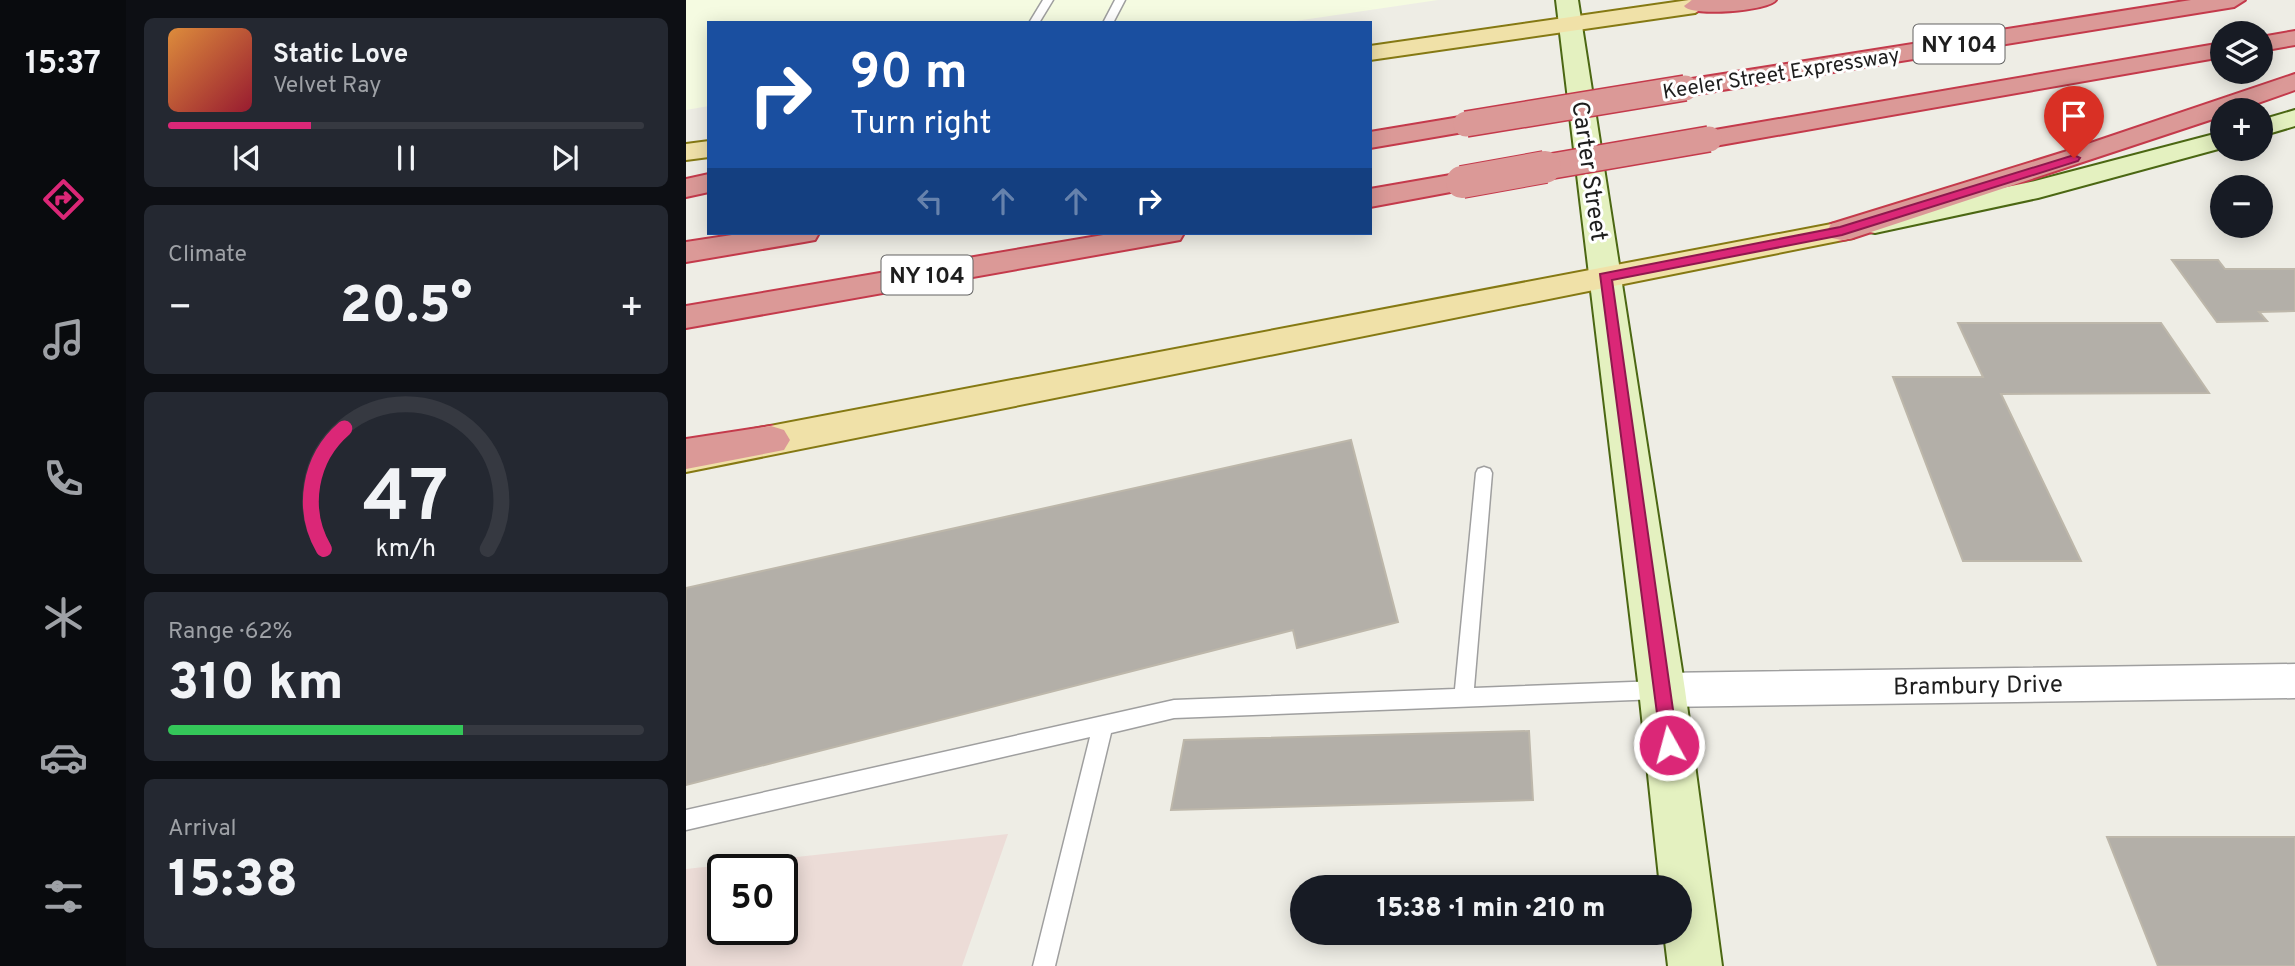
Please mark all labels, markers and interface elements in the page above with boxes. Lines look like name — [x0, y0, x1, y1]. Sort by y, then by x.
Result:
map controls — [2210, 21, 2273, 238]
button: layers — [2210, 21, 2273, 84]
road number: NY 104 — [1914, 24, 2004, 64]
text: Static Love — [273, 39, 408, 72]
street label: Keeler Street Expressway — [1661, 42, 1902, 107]
text: 90 m — [850, 44, 968, 106]
text: 15:37 — [25, 45, 101, 85]
icon: right — [735, 49, 826, 140]
text: Velvet Ray — [273, 72, 381, 101]
pin — [2044, 86, 2104, 158]
icon: arrive — [2055, 97, 2093, 135]
button: + — [2210, 98, 2273, 161]
street label: Carter Street — [1563, 99, 1613, 243]
text: Turn right — [850, 105, 992, 145]
icon: previous — [228, 139, 266, 177]
icon: pause — [387, 139, 425, 177]
icon: next — [546, 139, 584, 177]
icon: directions — [39, 175, 88, 224]
button: − — [2210, 175, 2273, 238]
icon: left — [911, 182, 949, 220]
icon: ahead — [984, 182, 1022, 220]
icon: ahead — [1057, 182, 1095, 220]
icon: right — [1130, 182, 1168, 220]
text: Climate — [168, 241, 247, 270]
road number: NY 104 — [882, 256, 972, 294]
text: 20.5° — [340, 275, 472, 341]
text: − — [168, 285, 193, 334]
text: + — [619, 285, 644, 334]
icon: music — [39, 315, 88, 364]
icon: phone — [39, 454, 88, 503]
text: 47 — [363, 455, 449, 547]
text: km/h — [376, 534, 436, 566]
icon: climate — [39, 593, 88, 642]
text: Range · 62% — [168, 618, 293, 647]
text: 310 km — [168, 652, 344, 718]
street label: Brambury Drive — [1893, 671, 2063, 703]
position arrow — [1632, 708, 1706, 782]
icon: car — [39, 733, 88, 782]
text: Arrival — [168, 815, 237, 844]
text: 15:38 — [168, 849, 298, 915]
speed limit sign: 50 — [707, 854, 798, 945]
icon: filters — [39, 872, 88, 921]
text: 15:38 · 1 min · 210 m — [1377, 893, 1605, 926]

